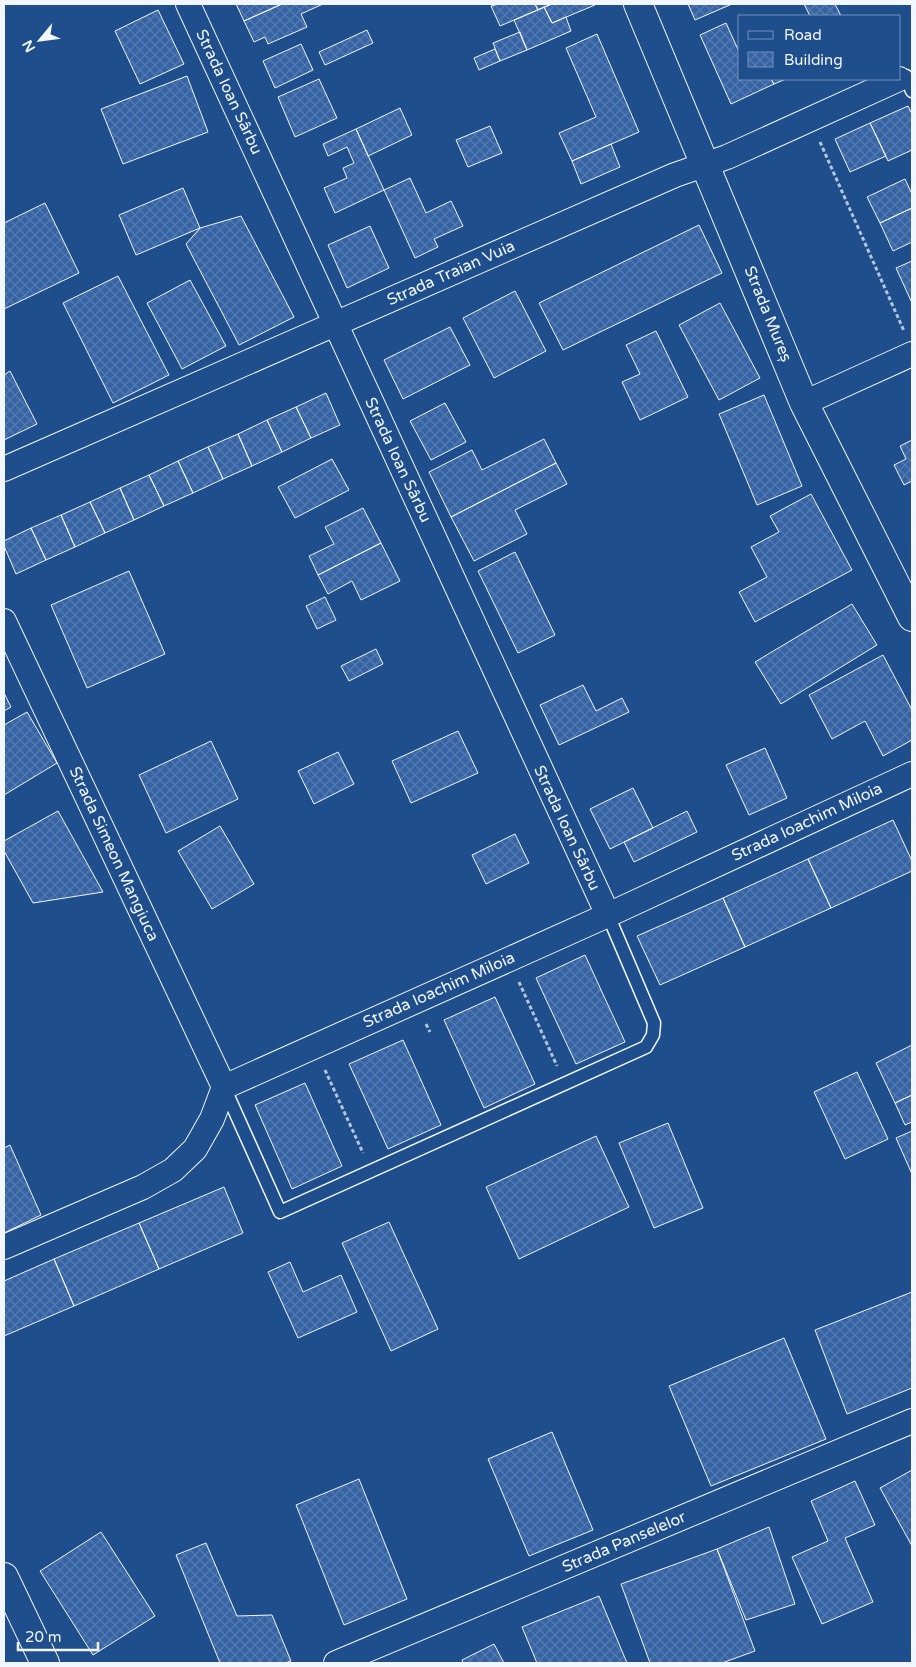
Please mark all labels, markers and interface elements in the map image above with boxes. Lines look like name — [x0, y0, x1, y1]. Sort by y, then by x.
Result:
north arrow — [15, 15, 65, 65]
legend — [738, 15, 901, 80]
street label: Strada Ioan Sârbu — [191, 26, 267, 158]
text: Road — [784, 26, 822, 44]
text: N — [19, 37, 39, 55]
text: Building — [784, 51, 843, 69]
street label: Strada Traian Vuia — [384, 236, 518, 310]
street label: Strada Mureș — [740, 263, 796, 365]
street label: Strada Ioan Sârbu — [360, 394, 436, 526]
street label: Strada Ioan Sârbu — [529, 762, 605, 894]
street label: Strada Simeon Mangiuca — [65, 763, 163, 945]
street label: Strada Ioachim Miloia — [728, 778, 886, 866]
street label: Strada Ioachim Miloia — [360, 947, 518, 1033]
street label: Strada Panselelor — [559, 1507, 690, 1577]
scale bar — [18, 1620, 98, 1652]
text: 20 m — [25, 1628, 62, 1646]

